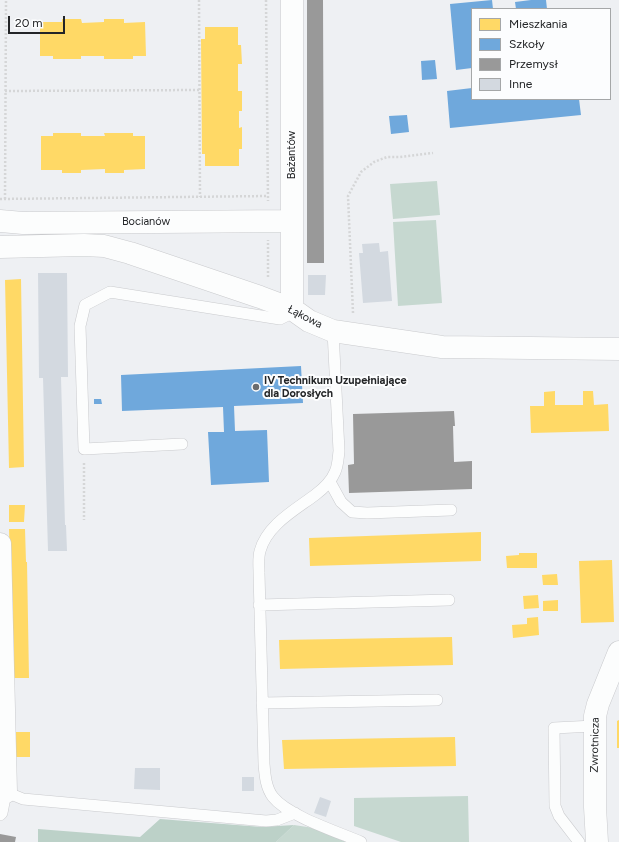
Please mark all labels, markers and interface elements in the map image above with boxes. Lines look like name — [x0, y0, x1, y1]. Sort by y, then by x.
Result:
scale bar — [10, 8, 67, 34]
legend — [471, 8, 611, 100]
text: 20 m — [15, 16, 43, 30]
text: Mieszkania — [509, 17, 567, 31]
text: Szkoły — [509, 37, 545, 51]
text: Przemysł — [509, 57, 558, 71]
text: Inne — [509, 77, 532, 91]
street label: Bażantów — [285, 131, 299, 179]
street label: Bocianów — [122, 215, 170, 229]
street label: Łąkowa — [286, 303, 324, 331]
place label: IV Technikum Uzupełniające dla Dorosłych — [264, 374, 407, 400]
marker: IV Technikum Uzupełniające dla Dorosłych — [251, 382, 261, 392]
street label: Zwrotnicza — [588, 717, 602, 773]

